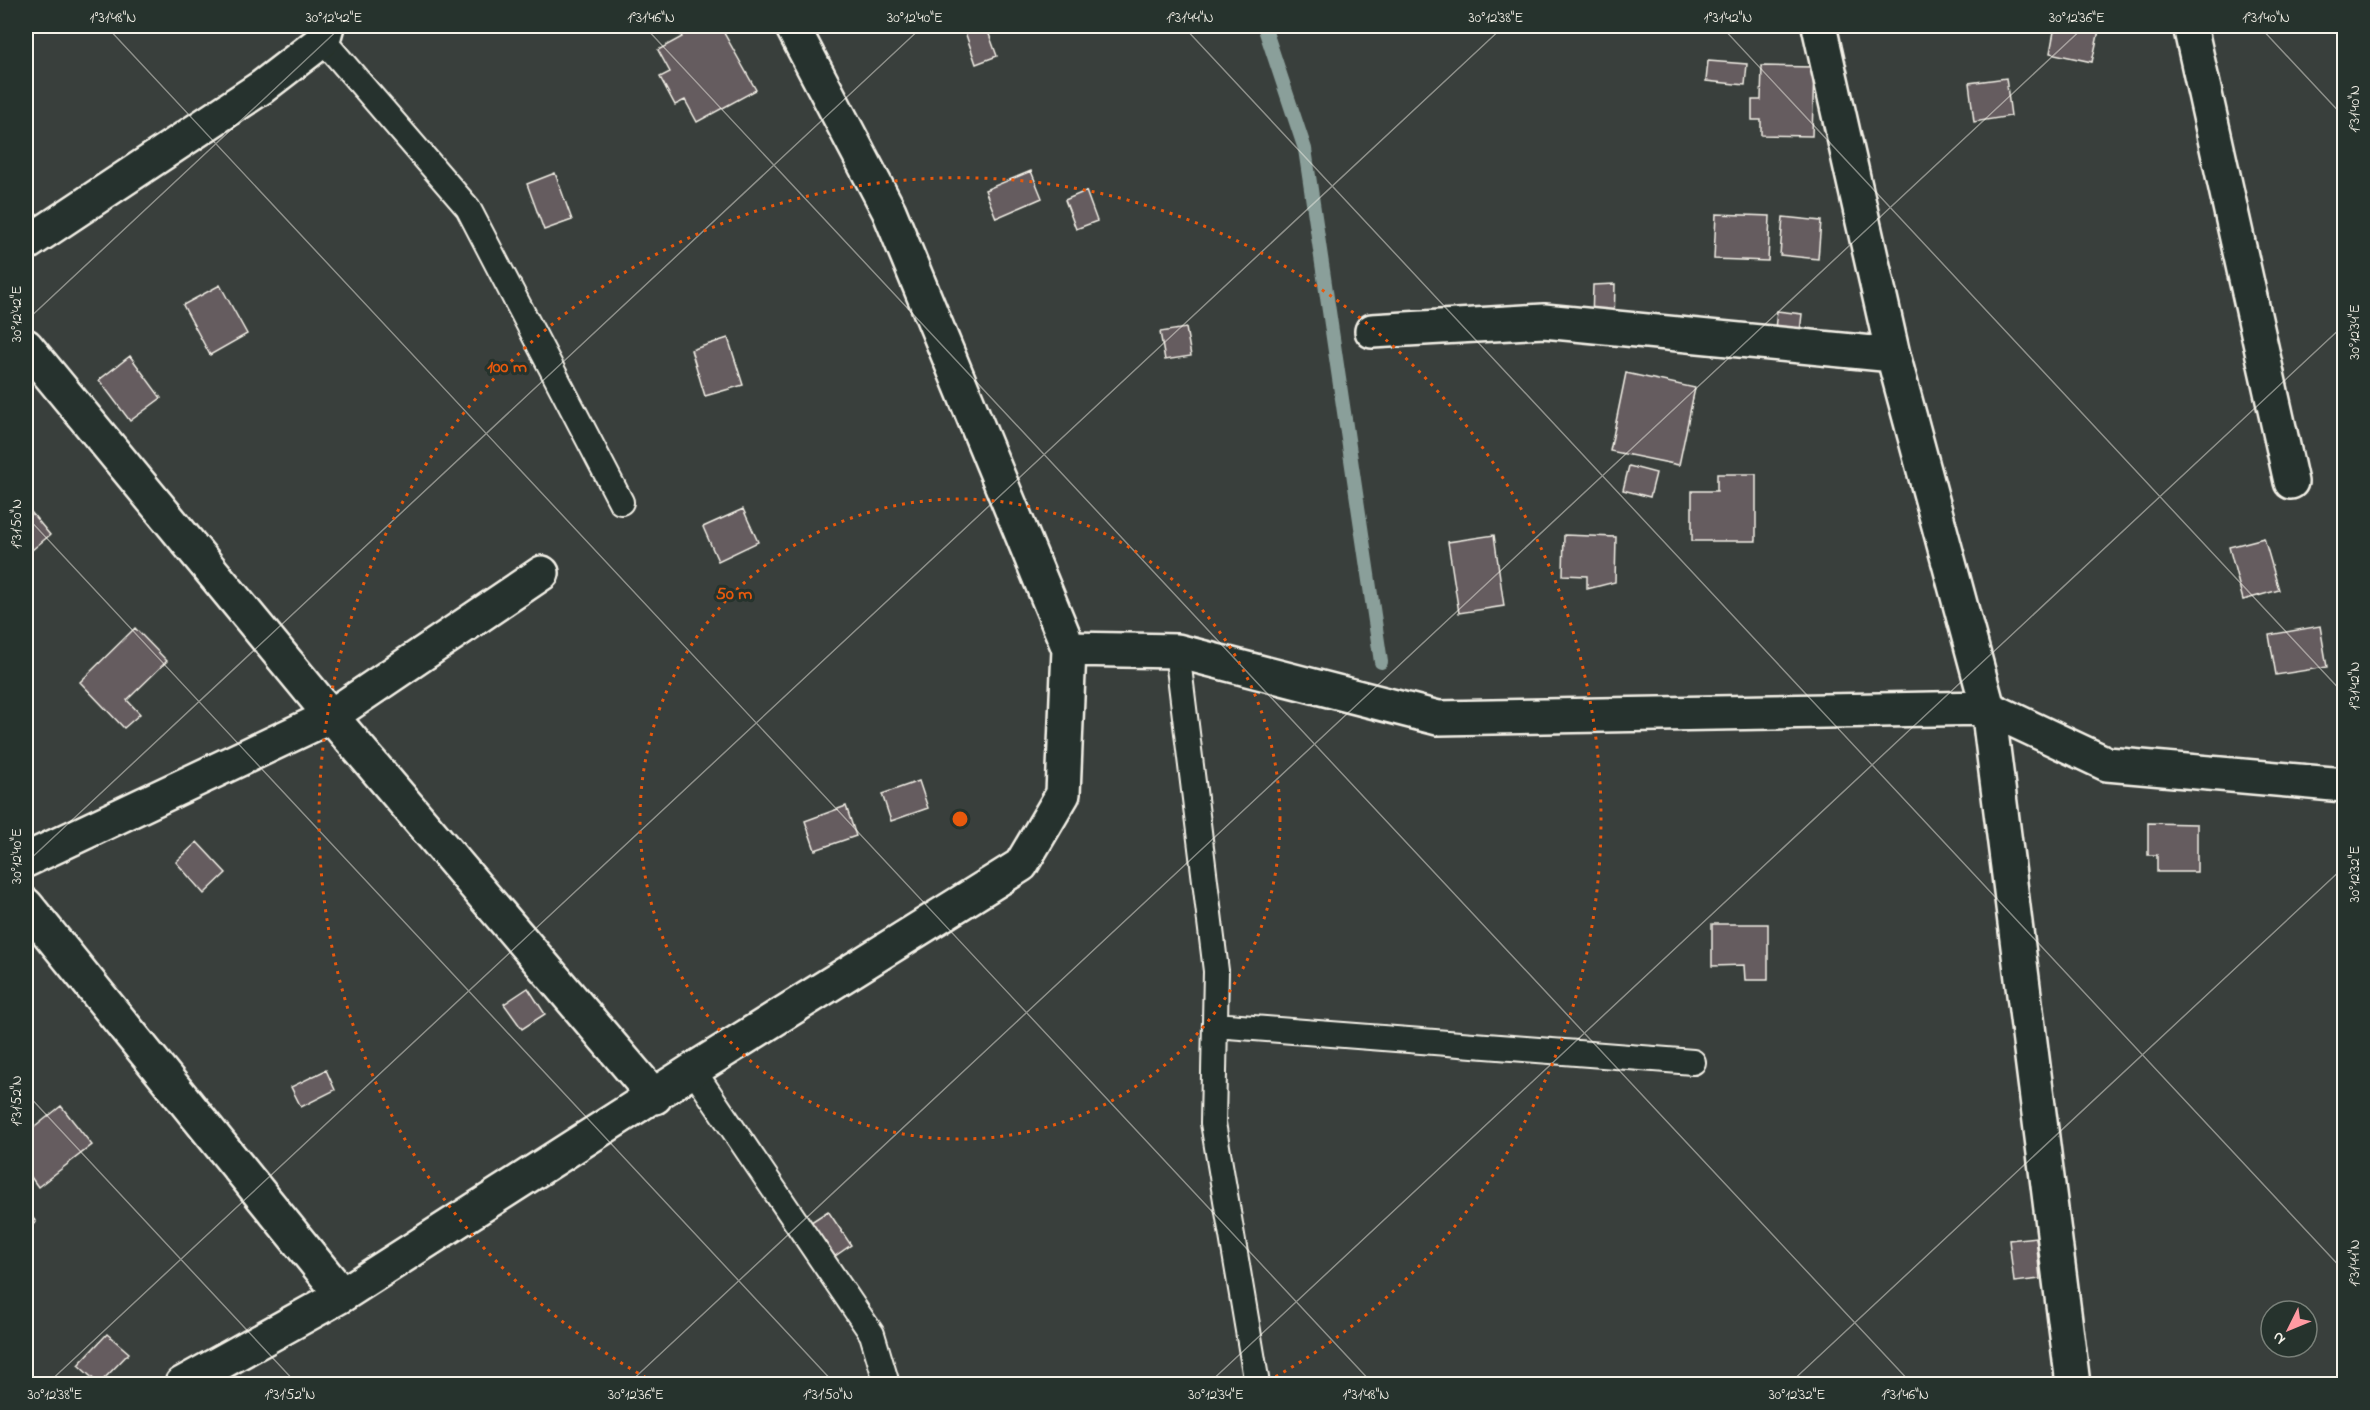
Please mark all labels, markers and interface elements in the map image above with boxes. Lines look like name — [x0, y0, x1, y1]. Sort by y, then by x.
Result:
text: 1°31'48"N — [90, 7, 136, 29]
text: 30°12'42"E — [306, 7, 362, 29]
text: 1°31'46"N — [627, 7, 675, 29]
text: 30°12'40"E — [887, 7, 943, 29]
text: 1°31'44"N — [1166, 7, 1214, 29]
text: 30°12'38"E — [1469, 7, 1523, 29]
text: 1°31'42"N — [1704, 7, 1752, 29]
text: 30°12'36"E — [2049, 7, 2105, 29]
text: 1°31'40"N — [2242, 7, 2290, 29]
text: 1°31'40"N — [2344, 85, 2366, 133]
text: 30°12'42"E — [6, 286, 28, 342]
text: 30°12'34"E — [2344, 304, 2366, 360]
text: 100 m — [487, 355, 527, 381]
text: 1°31'50"N — [6, 499, 28, 549]
text: 50 m — [716, 582, 752, 608]
text: 1°31'42"N — [2344, 662, 2366, 710]
centre of rings — [950, 809, 970, 829]
text: 30°12'40"E — [6, 828, 28, 884]
text: 30°12'32"E — [2344, 846, 2366, 902]
text: 1°31'52"N — [6, 1075, 28, 1127]
text: 1°31'44"N — [2344, 1239, 2366, 1287]
north arrow — [2259, 1299, 2319, 1359]
text: N — [2267, 1326, 2292, 1350]
text: 30°12'38"E — [28, 1384, 82, 1406]
text: 1°31'52"N — [264, 1384, 316, 1406]
text: 30°12'36"E — [608, 1384, 664, 1406]
text: 1°31'50"N — [803, 1384, 853, 1406]
text: 30°12'34"E — [1188, 1384, 1244, 1406]
text: 1°31'48"N — [1343, 1384, 1389, 1406]
text: 30°12'32"E — [1769, 1384, 1825, 1406]
text: 1°31'46"N — [1881, 1384, 1929, 1406]

